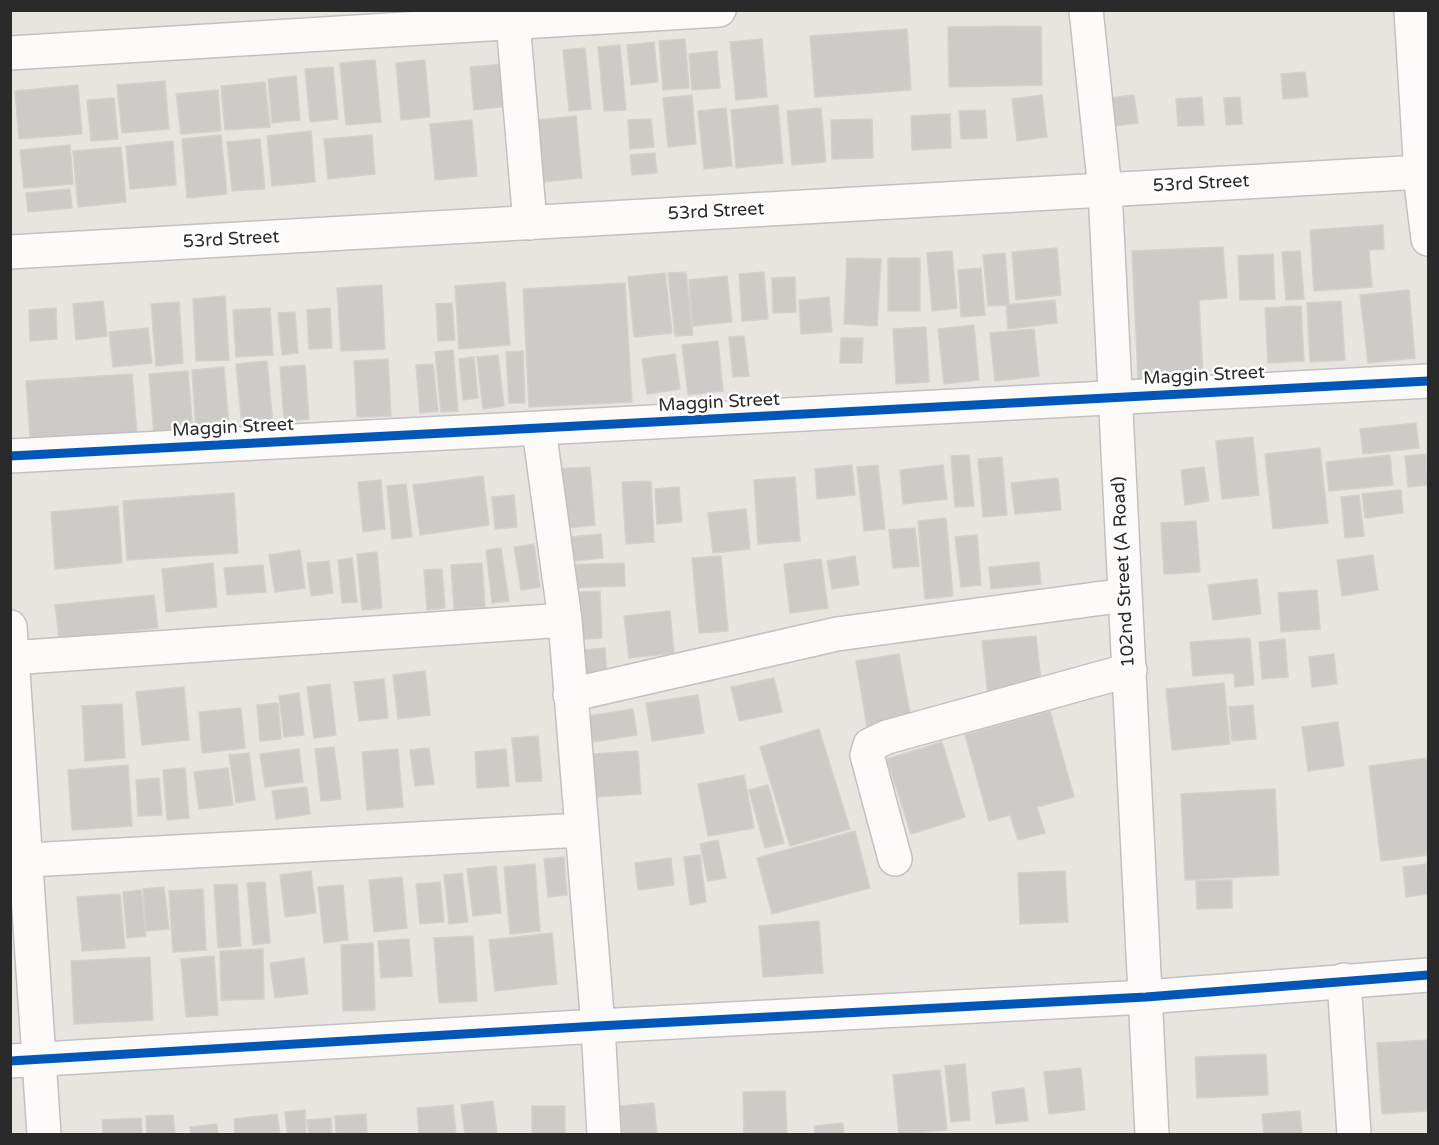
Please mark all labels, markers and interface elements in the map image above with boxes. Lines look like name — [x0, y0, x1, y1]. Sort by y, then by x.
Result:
street label: 53rd Street — [1152, 171, 1250, 197]
street label: 53rd Street — [667, 199, 765, 225]
street label: 53rd Street — [182, 227, 280, 253]
street label: Maggin Street — [1143, 362, 1265, 390]
street label: Maggin Street — [658, 389, 780, 417]
street label: Maggin Street — [172, 414, 294, 442]
street label: 102nd Street (A Road) — [1108, 476, 1140, 668]

